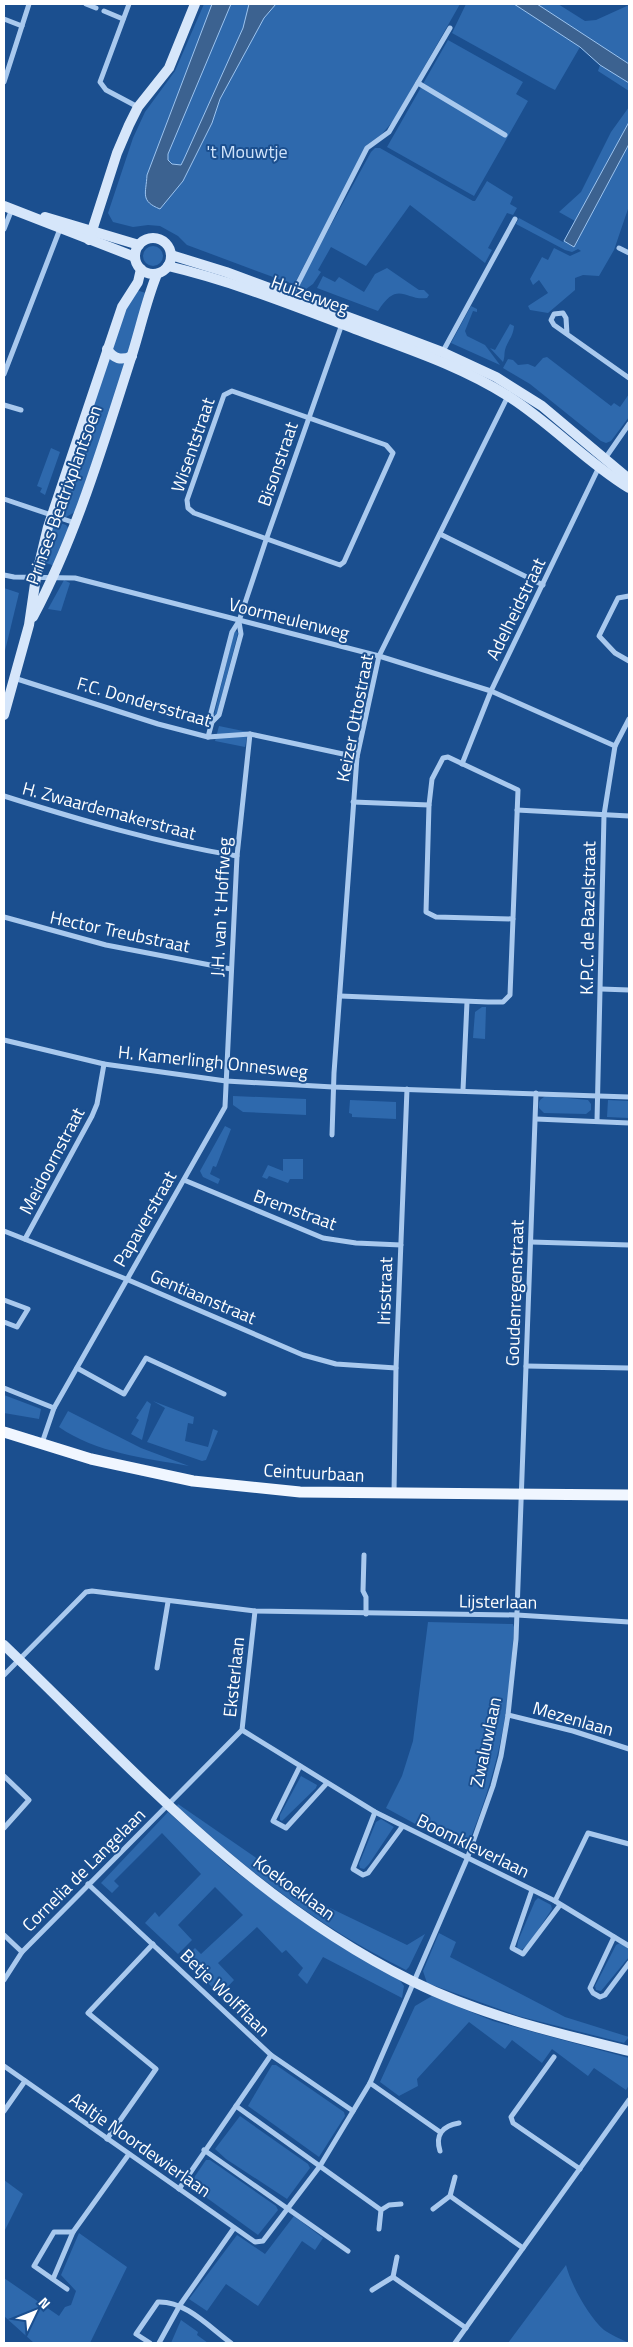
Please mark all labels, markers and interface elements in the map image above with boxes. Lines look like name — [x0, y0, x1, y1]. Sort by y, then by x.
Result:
park label: 't Mouwtje — [206, 138, 288, 165]
street label: Huizerweg — [267, 268, 353, 321]
street label: Wisentstraat — [164, 393, 222, 496]
street label: Prinses Beatrixplantsoen — [18, 401, 109, 588]
street label: Bisonstraat — [250, 417, 305, 510]
street label: Adelheidstraat — [479, 552, 552, 665]
street label: Voormeulenweg — [226, 590, 352, 647]
street label: Keizer Ottostraat — [329, 651, 380, 784]
street label: F.C. Dondersstraat — [74, 669, 215, 734]
street label: H. Zwaardemakerstraat — [19, 774, 200, 847]
street label: J.H. van 't Hoffweg — [203, 837, 238, 977]
street label: K.P.C. de Bazelstraat — [573, 840, 602, 995]
street label: Hector Treubstraat — [48, 904, 193, 960]
street label: H. Kamerlingh Onnesweg — [117, 1038, 309, 1085]
street label: Meidoornstraat — [12, 1102, 91, 1219]
street label: Papaverstraat — [106, 1165, 183, 1272]
street label: Bremstraat — [250, 1182, 341, 1237]
street label: Goudenregenstraat — [498, 1218, 531, 1367]
street label: Irisstraat — [370, 1256, 399, 1326]
street label: Gentiaanstraat — [146, 1262, 261, 1331]
street label: Ceintuurbaan — [263, 1456, 365, 1489]
street label: Lijsterlaan — [459, 1587, 537, 1616]
street label: Eksterlaan — [216, 1636, 251, 1718]
street label: Zwaluwlaan — [463, 1694, 508, 1789]
street label: Mezenlaan — [530, 1694, 617, 1743]
street label: Cornelia de Langelaan — [16, 1802, 152, 1938]
street label: Boomkleverlaan — [412, 1807, 534, 1885]
street label: Koekoeklaan — [248, 1848, 341, 1927]
street label: Betje Wolfflaan — [174, 1942, 277, 2043]
street label: Aaltje Noordewierlaan — [64, 2085, 217, 2204]
north arrow — [10, 2287, 60, 2337]
text: N — [34, 2292, 56, 2314]

